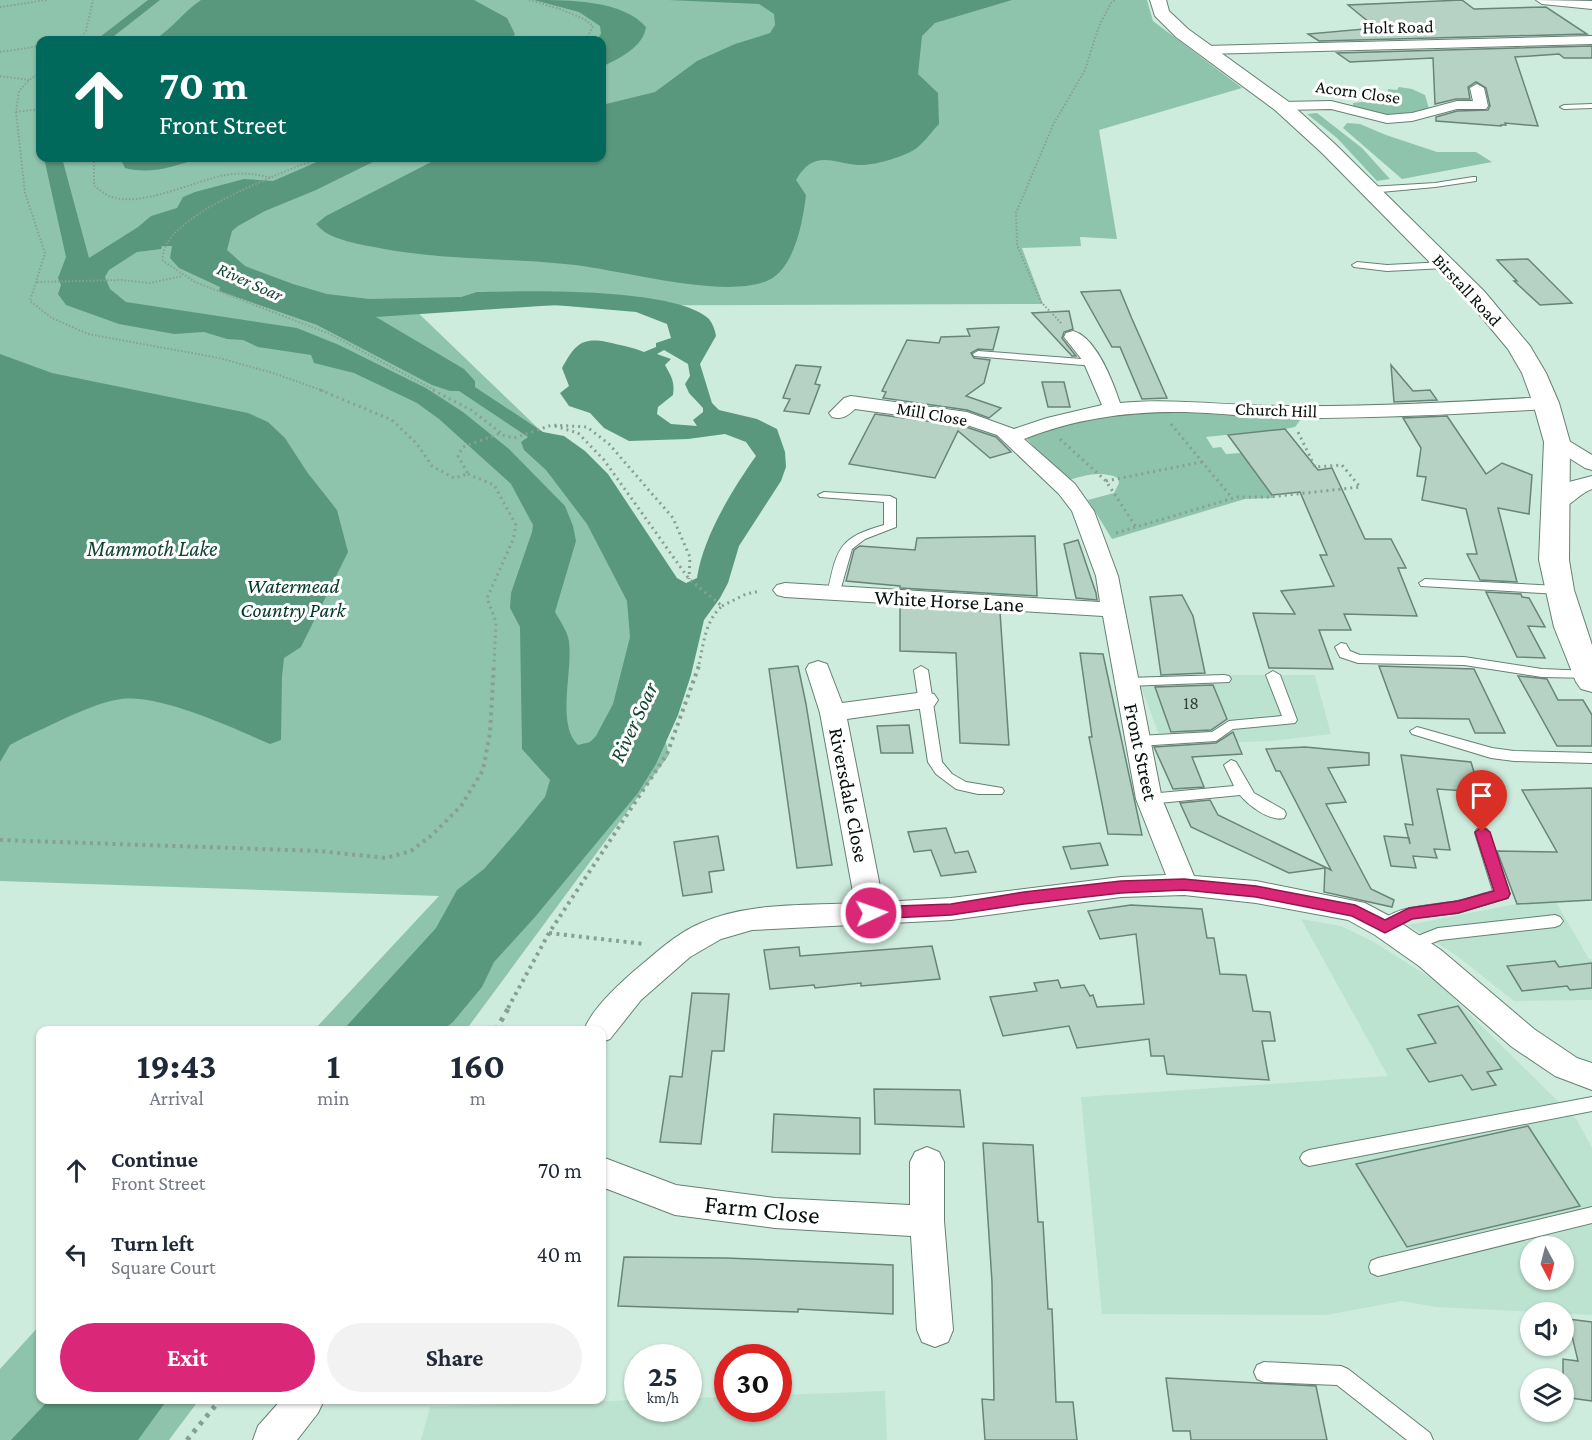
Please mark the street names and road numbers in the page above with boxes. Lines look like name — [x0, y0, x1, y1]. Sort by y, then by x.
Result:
street label: Holt Road — [1362, 16, 1434, 38]
street label: Acorn Close — [1314, 76, 1402, 108]
street label: Birstall Road — [1429, 250, 1506, 331]
street label: Mill Close — [895, 398, 969, 430]
street label: Church Hill — [1235, 399, 1318, 421]
street label: White Horse Lane — [874, 585, 1024, 617]
street label: Front Street — [1119, 701, 1163, 804]
street label: Riversdale Close — [824, 726, 874, 864]
street label: Farm Close — [703, 1189, 821, 1230]

